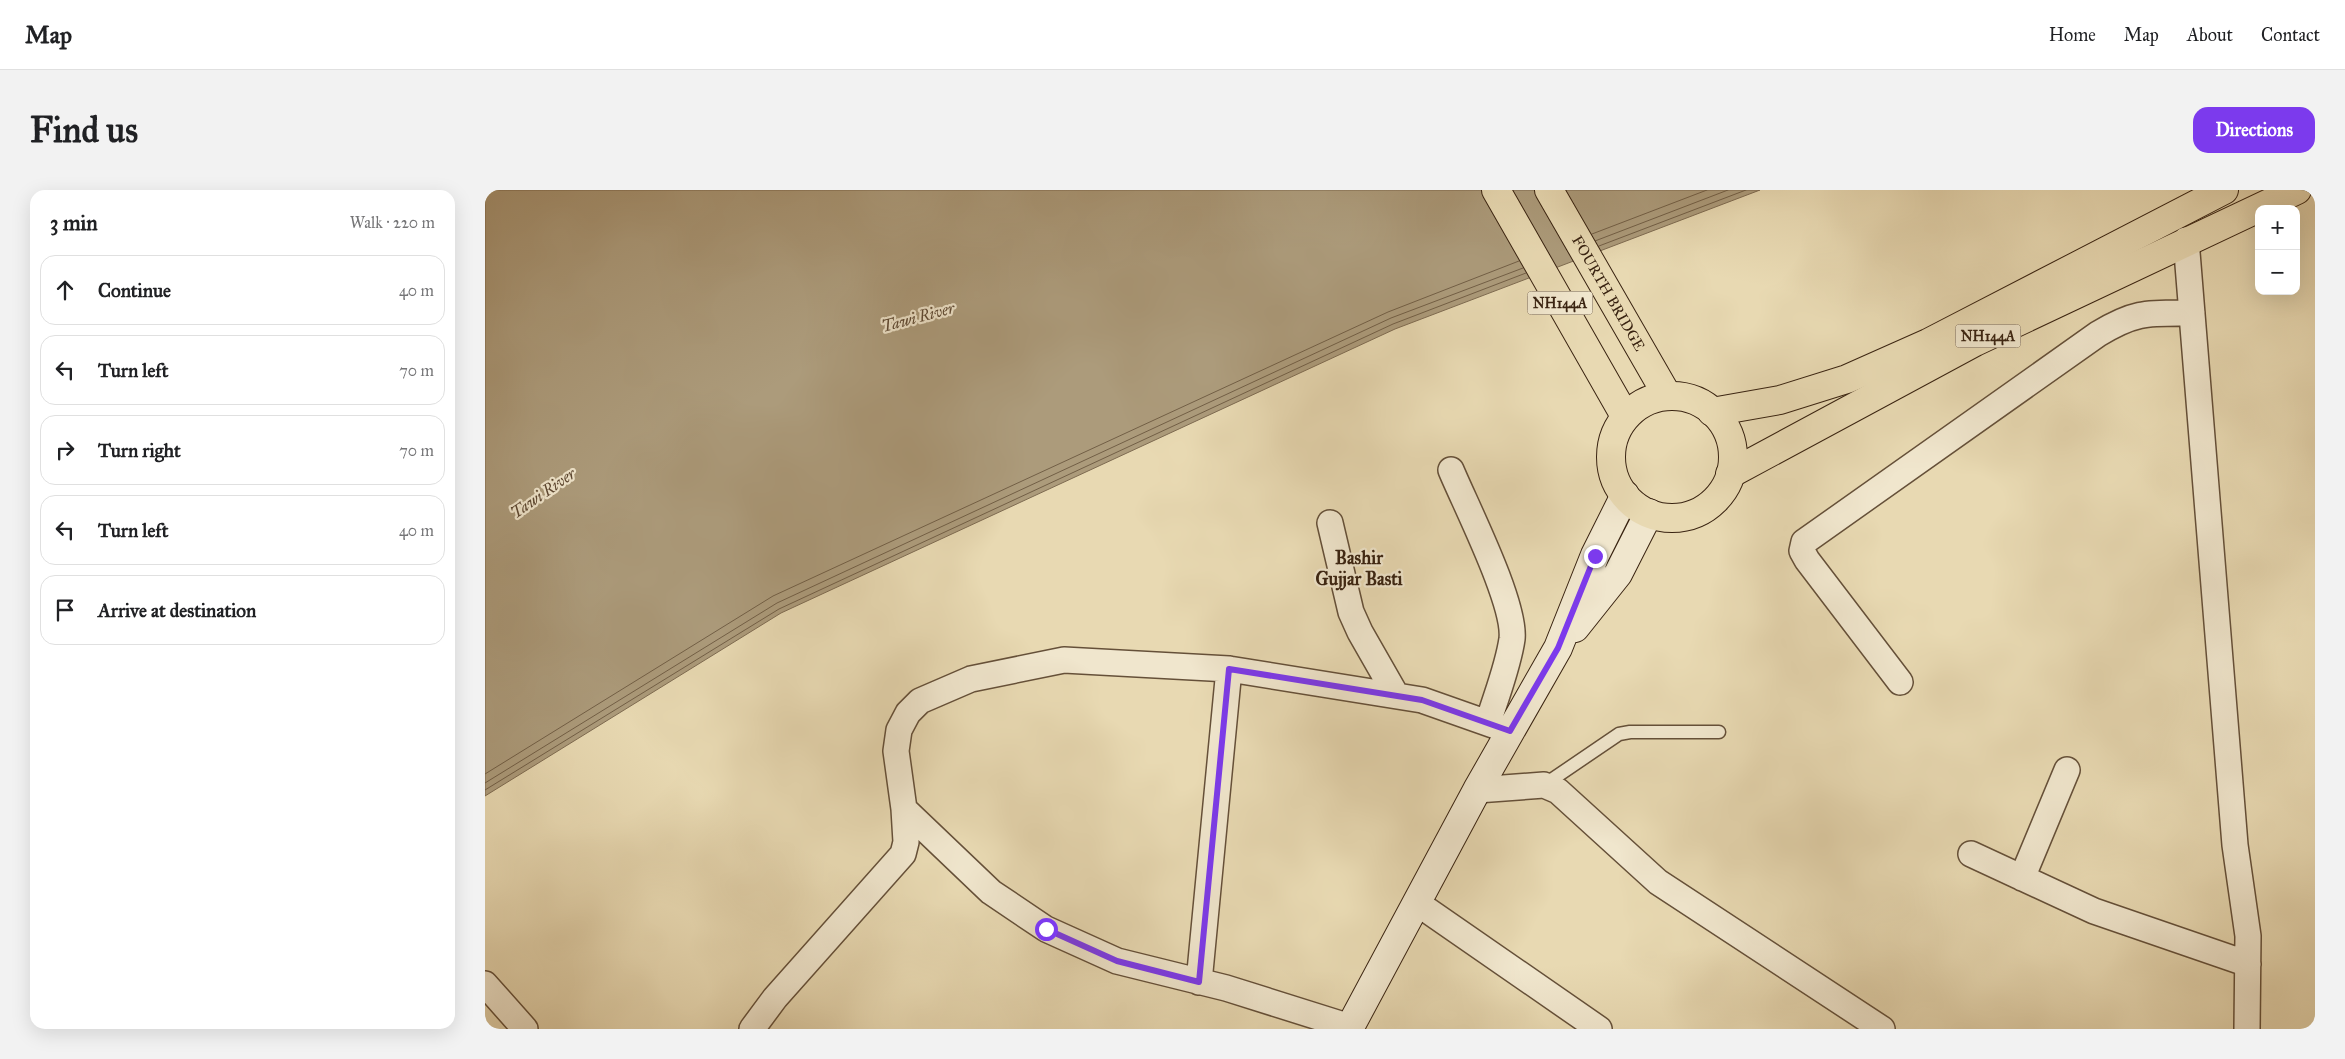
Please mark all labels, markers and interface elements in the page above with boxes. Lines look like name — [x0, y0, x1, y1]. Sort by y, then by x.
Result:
text: Map — [25, 20, 72, 50]
text: Home — [2049, 24, 2096, 46]
text: Map — [2124, 24, 2159, 46]
text: About — [2187, 24, 2233, 46]
text: Contact — [2261, 24, 2320, 46]
button: Directions — [2193, 107, 2315, 153]
text: Find us — [30, 109, 138, 152]
map controls — [2255, 205, 2300, 295]
button: + — [2255, 205, 2300, 250]
text: 3 min — [50, 210, 98, 236]
text: Walk · 220 m — [350, 213, 435, 232]
street label: FOURTH BRIDGE — [1568, 232, 1649, 354]
button: − — [2255, 250, 2300, 295]
icon: ahead — [51, 276, 79, 304]
text: Continue — [98, 279, 171, 302]
text: 40 m — [399, 281, 434, 300]
road number: NH144A — [1527, 292, 1593, 315]
water label: Tawi River — [879, 298, 958, 336]
road number: NH144A — [1955, 324, 2021, 348]
icon: left — [51, 356, 79, 384]
text: Turn left — [98, 359, 168, 382]
text: 70 m — [399, 361, 434, 380]
icon: right — [51, 436, 79, 464]
text: Turn right — [98, 439, 181, 462]
text: 70 m — [399, 441, 434, 460]
water label: Tawi River — [507, 463, 580, 522]
icon: left — [51, 516, 79, 544]
text: Turn left — [98, 519, 168, 542]
text: 40 m — [399, 521, 434, 540]
route end — [1584, 545, 1607, 568]
district label: Bashir Gujjar Basti — [1315, 547, 1404, 591]
icon: arrive — [51, 596, 79, 624]
text: Arrive at destination — [98, 599, 256, 622]
route start — [1035, 918, 1058, 941]

